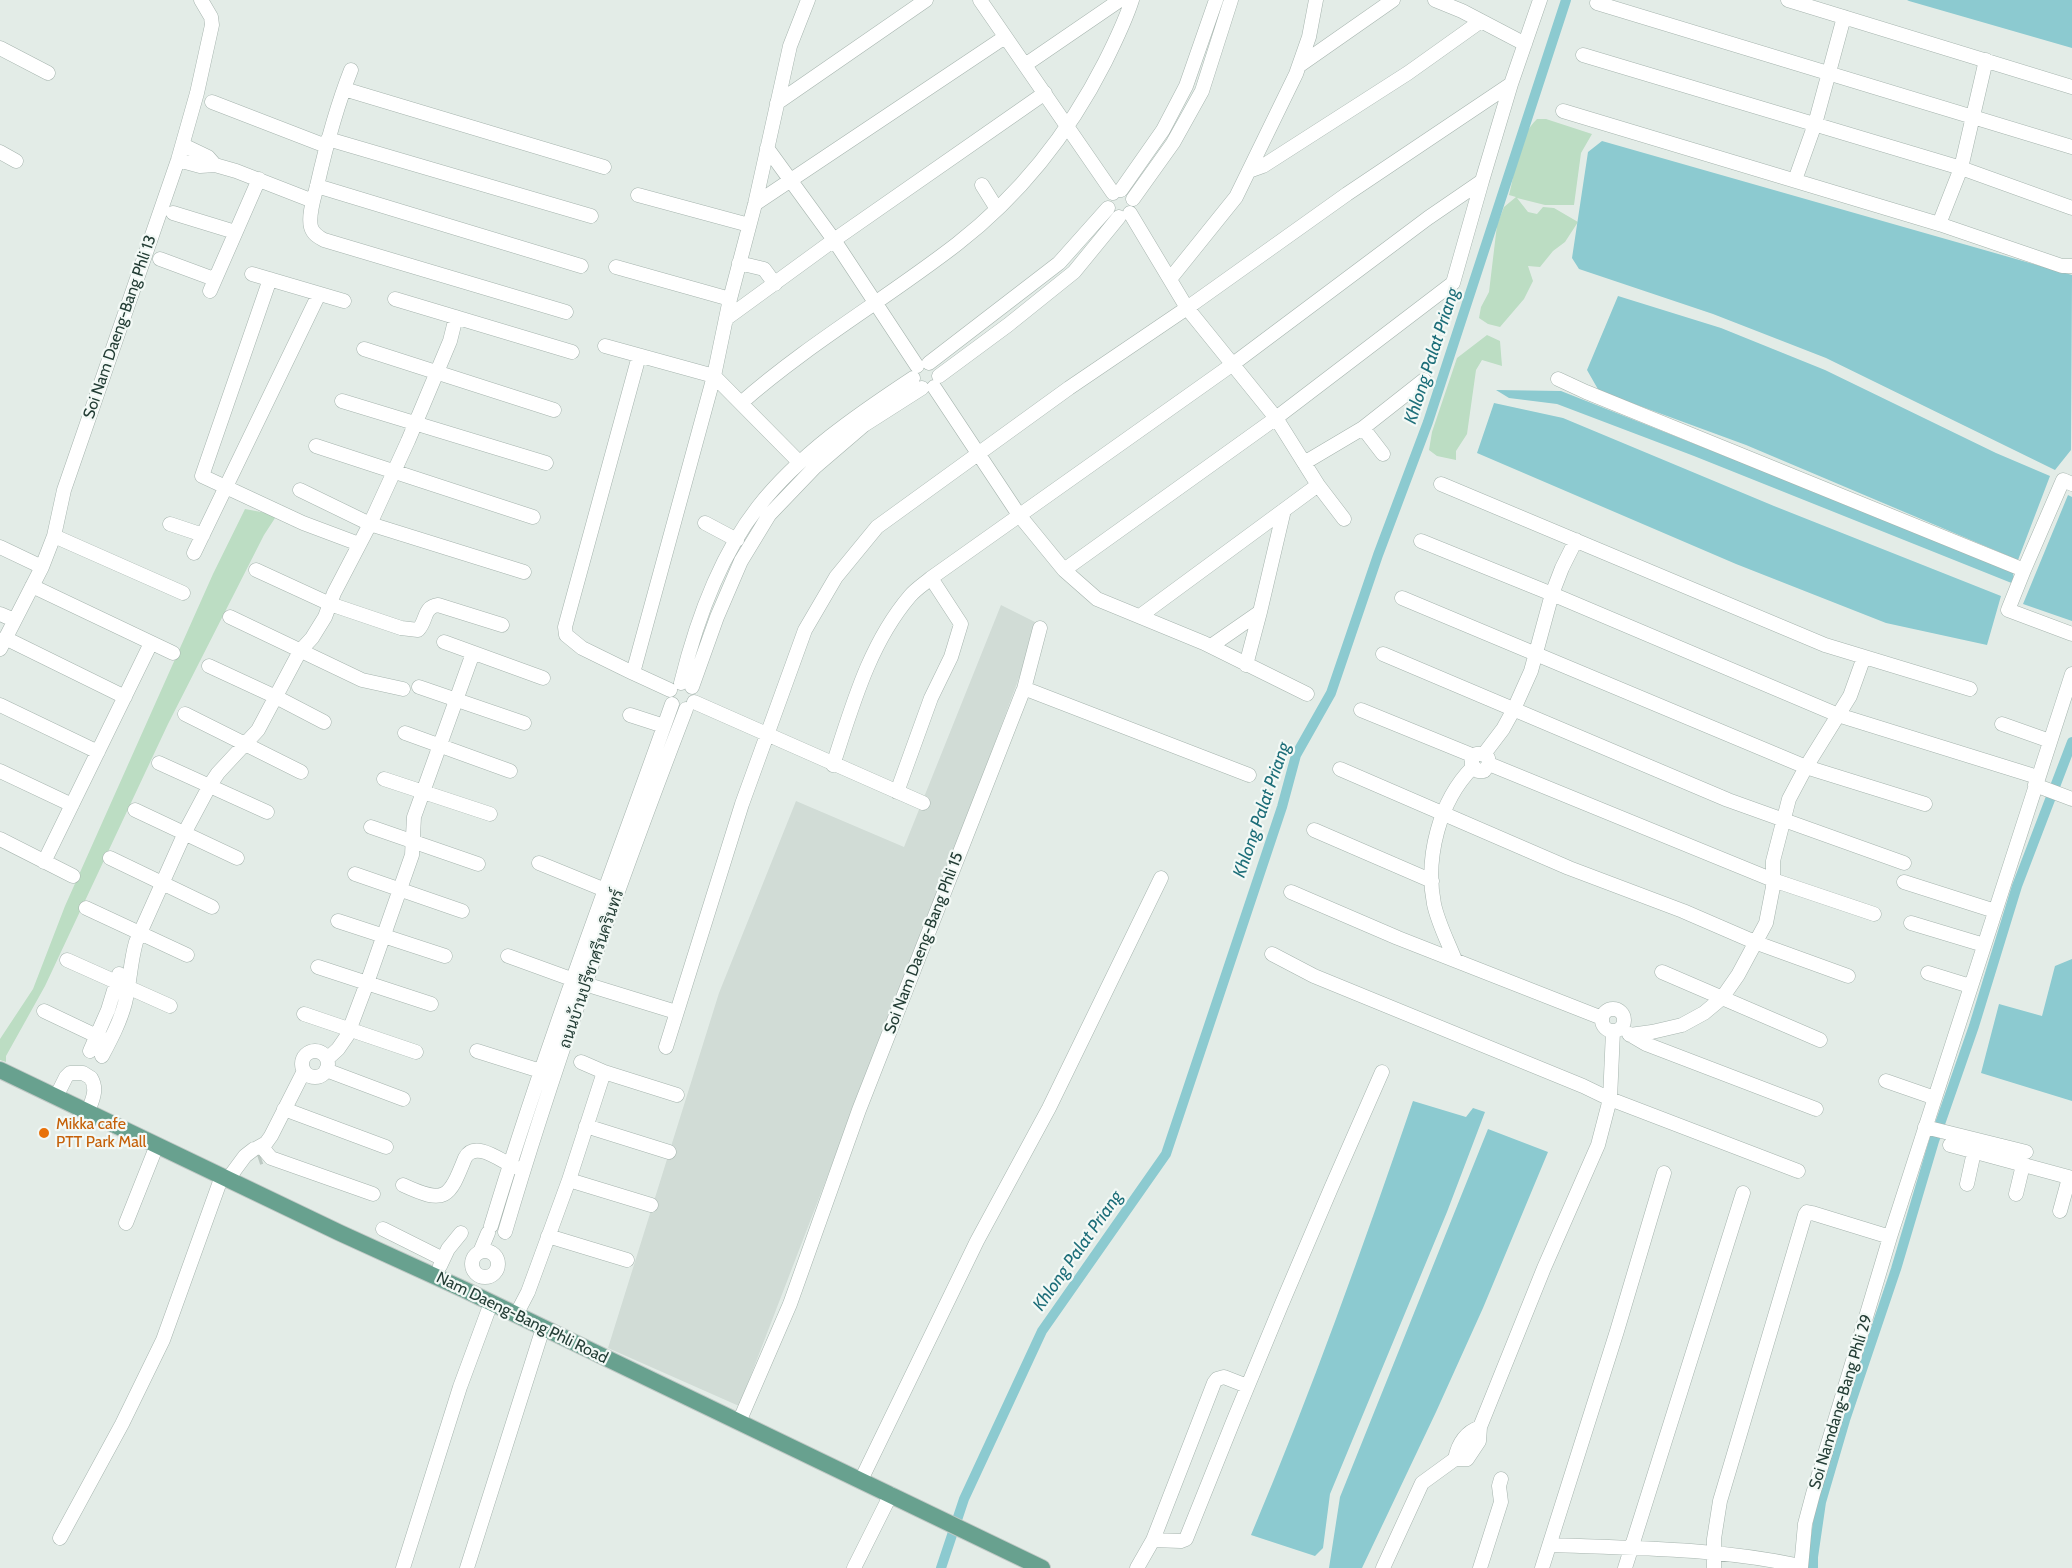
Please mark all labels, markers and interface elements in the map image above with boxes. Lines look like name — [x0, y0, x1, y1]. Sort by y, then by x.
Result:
street label: Soi Nam Daeng-Bang Phli 13 — [80, 233, 160, 421]
water label: Khlong Palat Priang — [1400, 285, 1464, 427]
water label: Khlong Palat Priang — [1229, 739, 1295, 881]
street label: Soi Nam Daeng-Bang Phli 15 — [880, 850, 968, 1036]
street label: ถนนบ้านปรีชาศรีนครินทร์ — [556, 887, 628, 1051]
place label: Mikka cafe PTT Park Mall — [56, 1114, 146, 1152]
marker: Mikka cafe PTT Park Mall — [37, 1126, 51, 1140]
water label: Khlong Palat Priang — [1028, 1187, 1128, 1315]
street label: Nam Daeng-Bang Phli Road — [433, 1268, 611, 1368]
street label: Soi Namdang-Bang Phli 29 — [1805, 1312, 1877, 1492]

